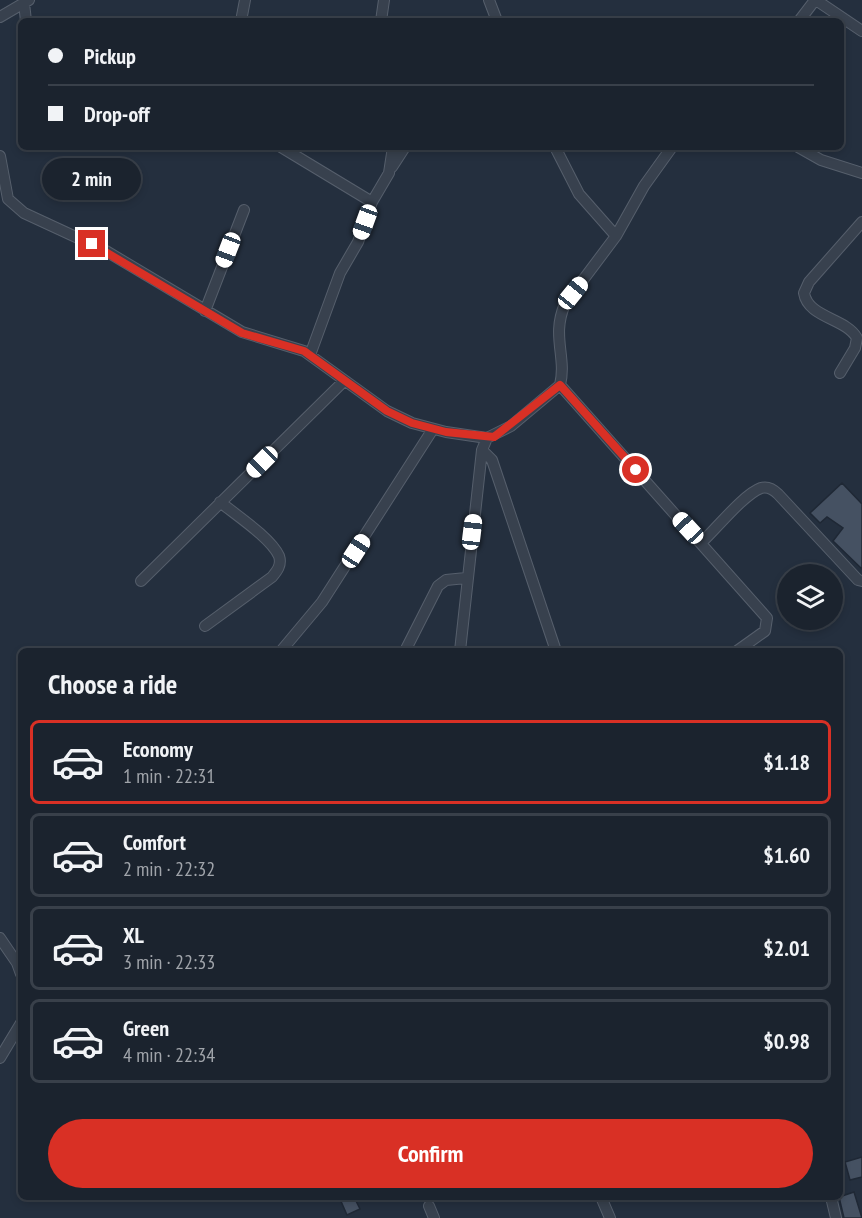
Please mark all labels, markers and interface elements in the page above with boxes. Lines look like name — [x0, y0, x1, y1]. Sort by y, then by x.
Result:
text: Pickup — [84, 42, 136, 70]
text: Drop-off — [84, 100, 150, 128]
callout: 2 min — [42, 157, 142, 199]
text: 2 min — [71, 166, 112, 192]
car — [350, 202, 380, 242]
route end — [78, 230, 105, 257]
car — [213, 230, 243, 270]
car — [555, 273, 591, 313]
car — [243, 443, 281, 481]
route start — [622, 456, 649, 483]
car — [669, 509, 707, 547]
car — [461, 513, 483, 551]
car — [339, 531, 373, 571]
map controls — [777, 564, 843, 630]
button: layers — [777, 564, 843, 630]
text: Choose a ride — [48, 667, 177, 701]
icon: car — [51, 735, 105, 789]
text: Economy — [123, 735, 193, 763]
text: $1.18 — [763, 748, 810, 776]
text: 1 min · 22:31 — [123, 763, 215, 789]
icon: car — [51, 828, 105, 882]
text: Comfort — [123, 828, 186, 856]
text: $1.60 — [763, 841, 810, 869]
text: 2 min · 22:32 — [123, 856, 215, 882]
icon: car — [51, 921, 105, 975]
text: XL — [123, 921, 144, 949]
text: $2.01 — [763, 934, 810, 962]
text: 3 min · 22:33 — [123, 949, 215, 975]
icon: car — [51, 1014, 105, 1068]
text: Green — [123, 1014, 169, 1042]
text: $0.98 — [763, 1027, 810, 1055]
text: 4 min · 22:34 — [123, 1042, 215, 1068]
button: Confirm — [48, 1119, 813, 1188]

